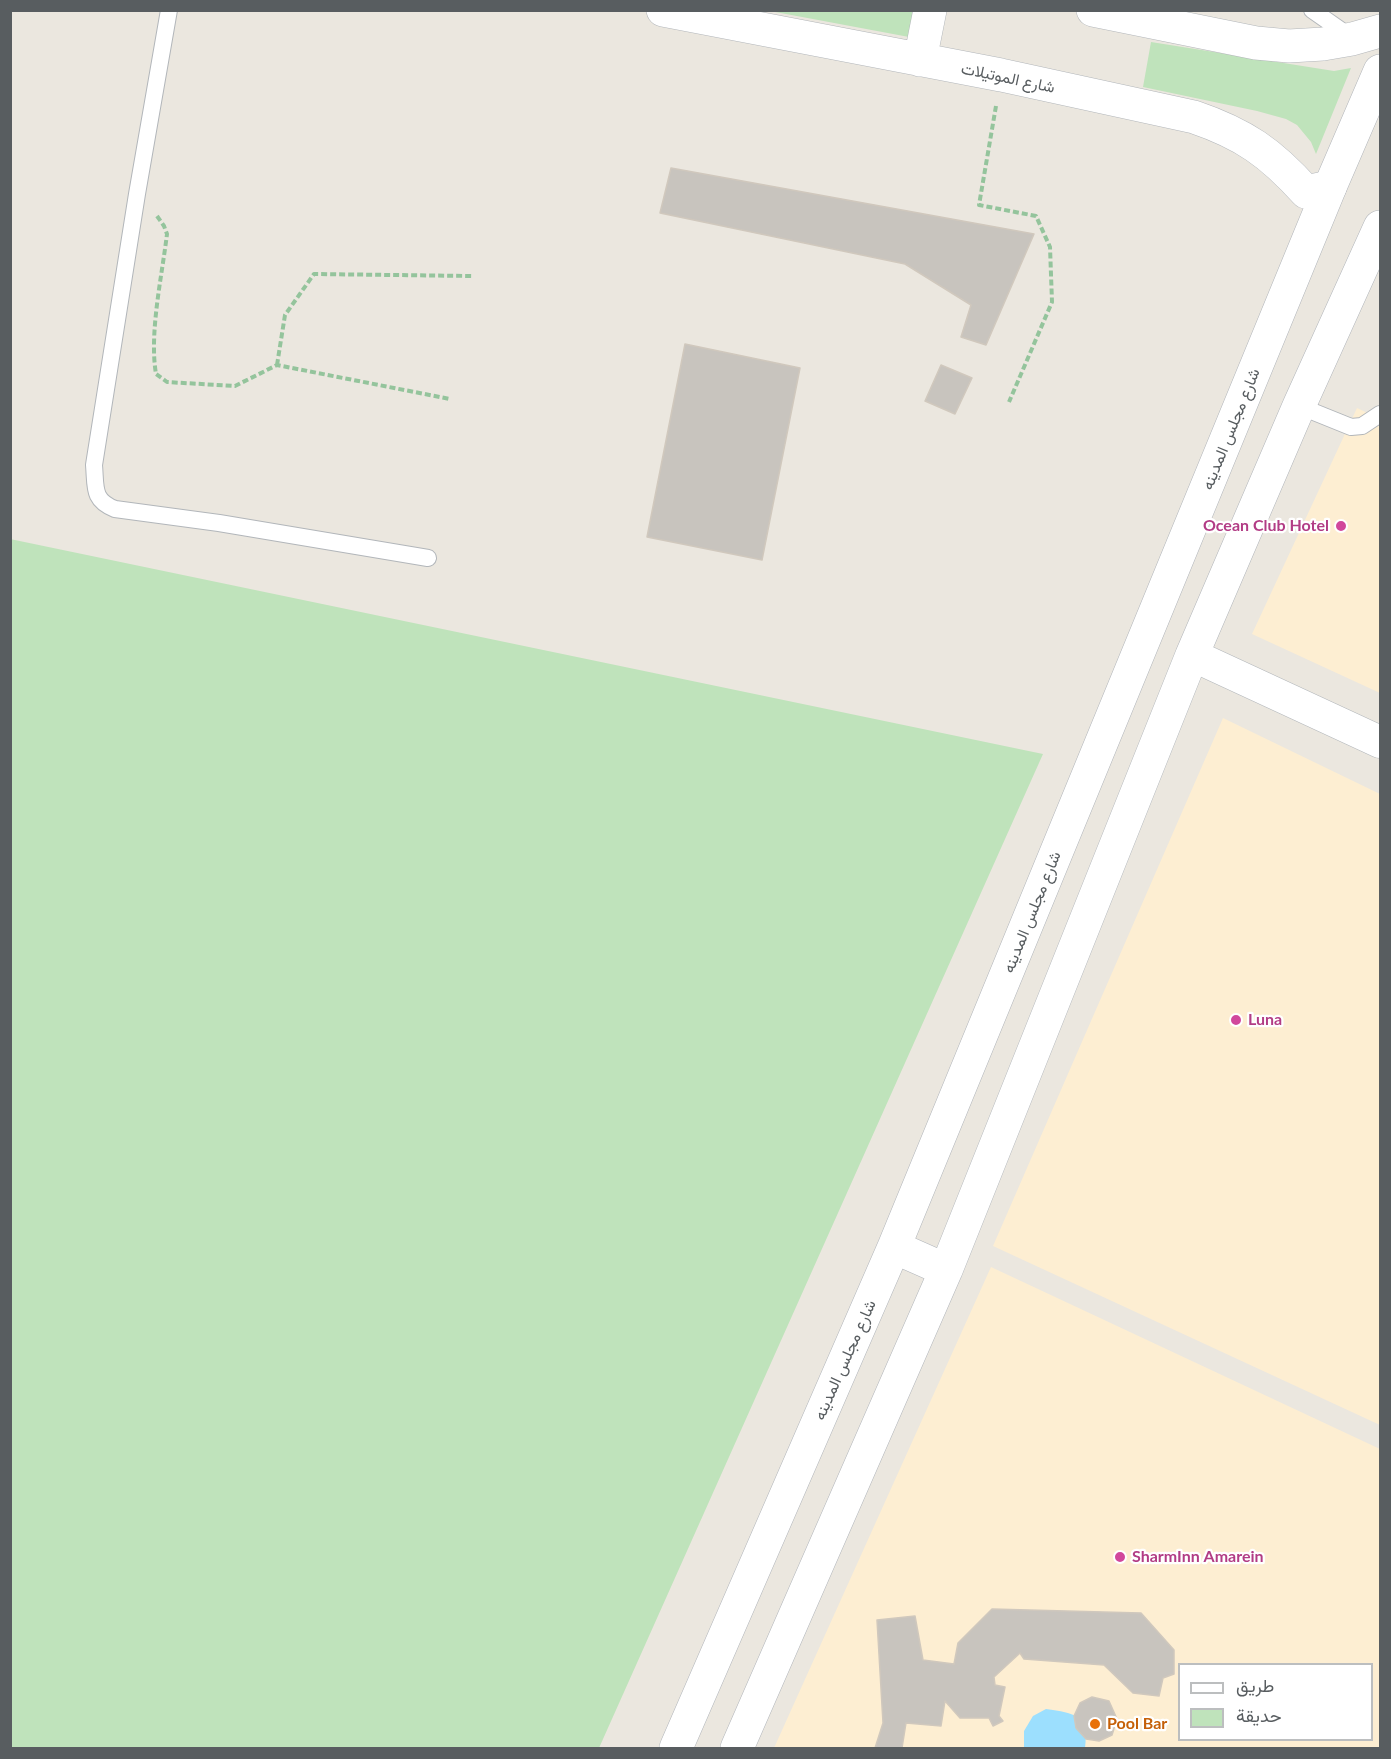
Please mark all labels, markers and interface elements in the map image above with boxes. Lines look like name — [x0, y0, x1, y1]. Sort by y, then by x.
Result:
street label: شارع الموتيلات — [959, 59, 1057, 97]
street label: شارع مجلس المدينه — [1198, 365, 1264, 493]
place label: Ocean Club Hotel — [1203, 516, 1329, 536]
marker: Ocean Club Hotel — [1334, 519, 1348, 533]
street label: شارع مجلس المدينه — [999, 848, 1065, 976]
place label: Luna — [1248, 1010, 1282, 1030]
marker: Luna — [1229, 1013, 1243, 1027]
street label: شارع مجلس المدينه — [810, 1297, 880, 1423]
place label: SharmInn Amarein — [1132, 1547, 1264, 1567]
marker: SharmInn Amarein — [1113, 1550, 1127, 1564]
legend — [1178, 1663, 1373, 1741]
text: طريق — [1236, 1674, 1274, 1696]
text: حديقة — [1236, 1704, 1282, 1726]
place label: Pool Bar — [1107, 1714, 1167, 1734]
marker: Pool Bar — [1088, 1717, 1102, 1731]

